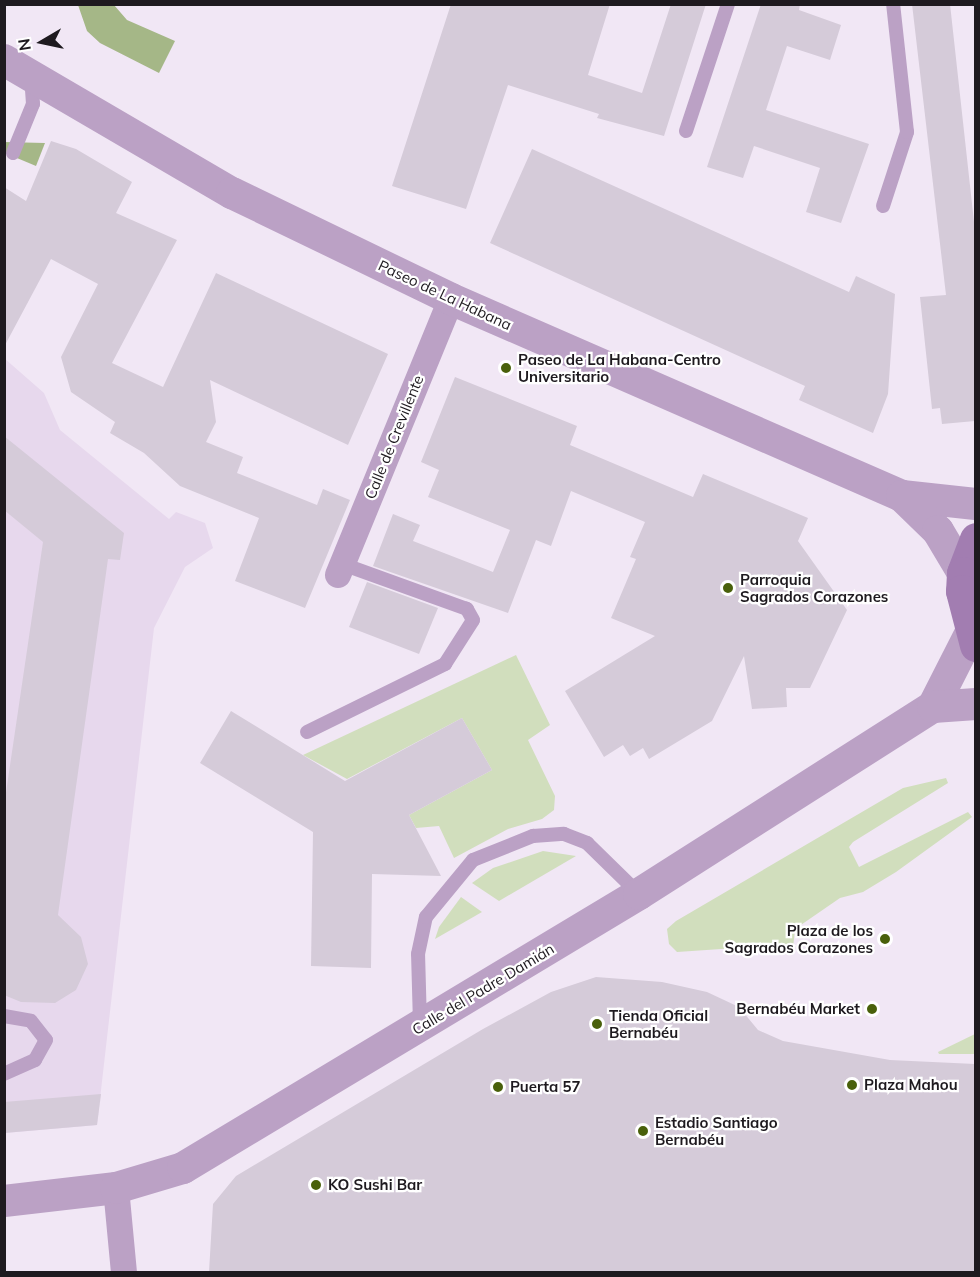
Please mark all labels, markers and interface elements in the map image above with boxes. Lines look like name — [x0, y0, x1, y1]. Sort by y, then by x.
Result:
north arrow — [12, 12, 72, 72]
text: N — [13, 37, 35, 52]
street label: Paseo de La Habana — [376, 256, 514, 334]
place label: Paseo de La Habana-Centro Universitario — [518, 350, 721, 385]
marker: Paseo de La Habana-Centro Universitario — [499, 361, 513, 375]
street label: Calle de Crevillente — [361, 372, 427, 502]
place label: Parroquia Sagrados Corazones — [740, 570, 888, 605]
marker: Parroquia Sagrados Corazones — [721, 581, 735, 595]
place label: Plaza de los Sagrados Corazones — [725, 921, 873, 956]
marker: Plaza de los Sagrados Corazones — [878, 932, 892, 946]
street label: Calle del Padre Damián — [409, 939, 557, 1039]
place label: Bernabéu Market — [736, 1000, 860, 1018]
marker: Bernabéu Market — [865, 1002, 879, 1016]
place label: Tienda Oficial Bernabéu — [609, 1006, 708, 1041]
marker: Tienda Oficial Bernabéu — [590, 1017, 604, 1031]
place label: Plaza Mahou — [864, 1076, 958, 1094]
place label: Puerta 57 — [510, 1078, 580, 1096]
marker: Plaza Mahou — [845, 1078, 859, 1092]
marker: Puerta 57 — [491, 1080, 505, 1094]
place label: Estadio Santiago Bernabéu — [655, 1113, 778, 1148]
marker: Estadio Santiago Bernabéu — [636, 1124, 650, 1138]
place label: KO Sushi Bar — [328, 1176, 422, 1194]
marker: KO Sushi Bar — [309, 1178, 323, 1192]

